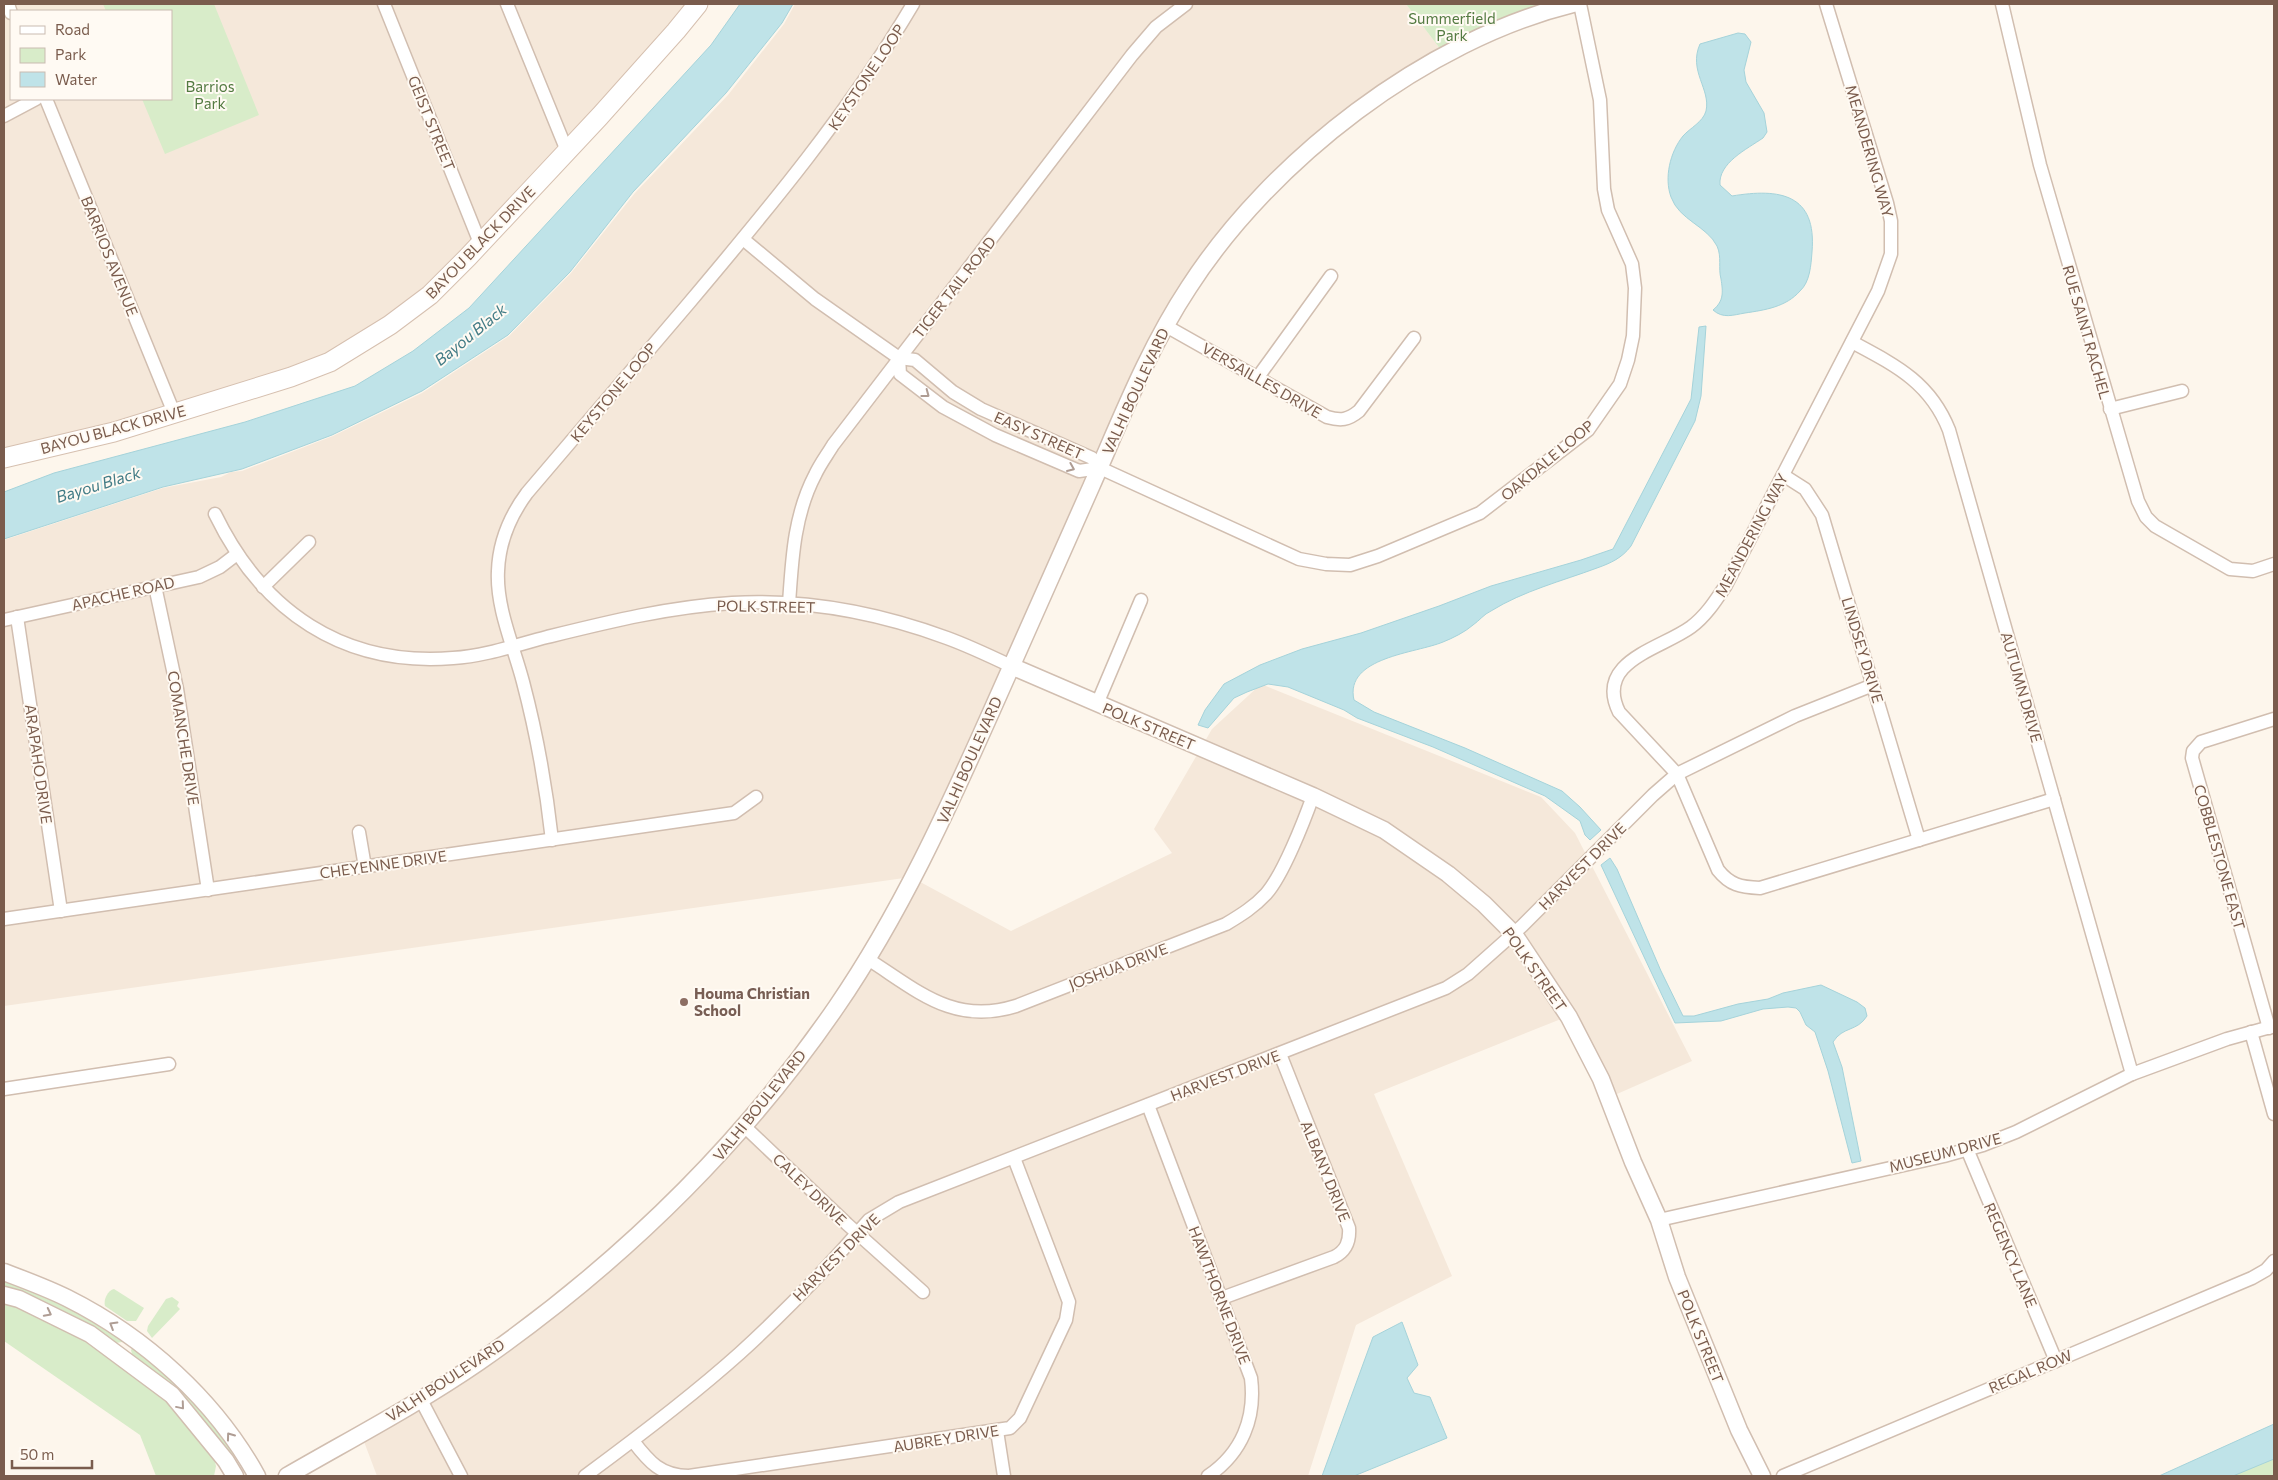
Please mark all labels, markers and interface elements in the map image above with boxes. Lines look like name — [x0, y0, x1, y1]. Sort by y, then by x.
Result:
park label: Summerfield Park — [1408, 9, 1496, 44]
legend — [10, 10, 172, 100]
text: Road — [55, 20, 90, 38]
street label: KEYSTONE LOOP — [824, 21, 908, 133]
text: Park — [55, 45, 86, 63]
text: Water — [55, 70, 97, 88]
street label: GEIST STREET — [405, 73, 459, 173]
park label: Barrios Park — [185, 77, 235, 112]
street label: MEANDERING WAY — [1842, 83, 1898, 220]
street label: BAYOU BLACK DRIVE — [421, 182, 539, 302]
street label: BARRIOS AVENUE — [78, 193, 142, 319]
street label: TIGER TAIL ROAD — [909, 233, 999, 341]
street label: RUE SAINT RACHEL — [2059, 263, 2115, 401]
water label: Bayou Black — [430, 299, 510, 369]
street label: VALHI BOULEVARD — [1098, 325, 1172, 457]
street label: VERSAILLES DRIVE — [1199, 338, 1325, 422]
street label: KEYSTONE LOOP — [566, 339, 660, 445]
one-way arrow — [920, 388, 930, 397]
street label: BAYOU BLACK DRIVE — [38, 401, 188, 457]
street label: EASY STREET — [991, 407, 1087, 463]
street label: OAKDALE LOOP — [1497, 416, 1597, 504]
one-way arrow — [1066, 461, 1075, 472]
water label: Bayou Black — [53, 462, 143, 506]
street label: MEANDERING WAY — [1711, 470, 1791, 600]
street label: APACHE ROAD — [70, 572, 176, 614]
street label: LINDSEY DRIVE — [1838, 595, 1888, 705]
street label: POLK STREET — [716, 596, 816, 616]
street label: AUTUMN DRIVE — [1998, 630, 2046, 745]
street label: COMANCHE DRIVE — [164, 669, 204, 807]
street label: VALHI BOULEVARD — [933, 694, 1005, 826]
street label: POLK STREET — [1100, 698, 1198, 754]
street label: ARAPAHO DRIVE — [22, 703, 56, 825]
street label: COBBLESTONE EAST — [2191, 782, 2249, 932]
street label: HARVEST DRIVE — [1535, 819, 1629, 913]
street label: CHEYENNE DRIVE — [318, 846, 448, 882]
street label: POLK STREET — [1499, 923, 1571, 1015]
street label: JOSHUA DRIVE — [1066, 939, 1170, 993]
place label: Houma Christian School — [694, 984, 810, 1019]
marker: Houma Christian School — [678, 996, 690, 1008]
street label: VALHI BOULEVARD — [709, 1046, 809, 1164]
street label: HARVEST DRIVE — [1168, 1046, 1283, 1104]
street label: ALBANY DRIVE — [1298, 1118, 1354, 1224]
street label: MUSEUM DRIVE — [1887, 1128, 2003, 1176]
street label: CALEY DRIVE — [769, 1149, 851, 1229]
street label: REGENCY LANE — [1981, 1200, 2041, 1310]
street label: HARVEST DRIVE — [789, 1210, 883, 1304]
street label: HAWTHORNE DRIVE — [1185, 1223, 1255, 1367]
street label: POLK STREET — [1674, 1287, 1728, 1386]
one-way arrow — [43, 1307, 52, 1317]
one-way arrow — [109, 1322, 118, 1332]
street label: VALHI BOULEVARD — [382, 1335, 508, 1425]
street label: REGAL ROW — [1986, 1345, 2074, 1397]
one-way arrow — [175, 1400, 183, 1409]
street label: AUBREY DRIVE — [892, 1421, 1000, 1455]
one-way arrow — [228, 1433, 236, 1442]
scale bar — [12, 1438, 92, 1470]
text: 50 m — [20, 1445, 54, 1463]

